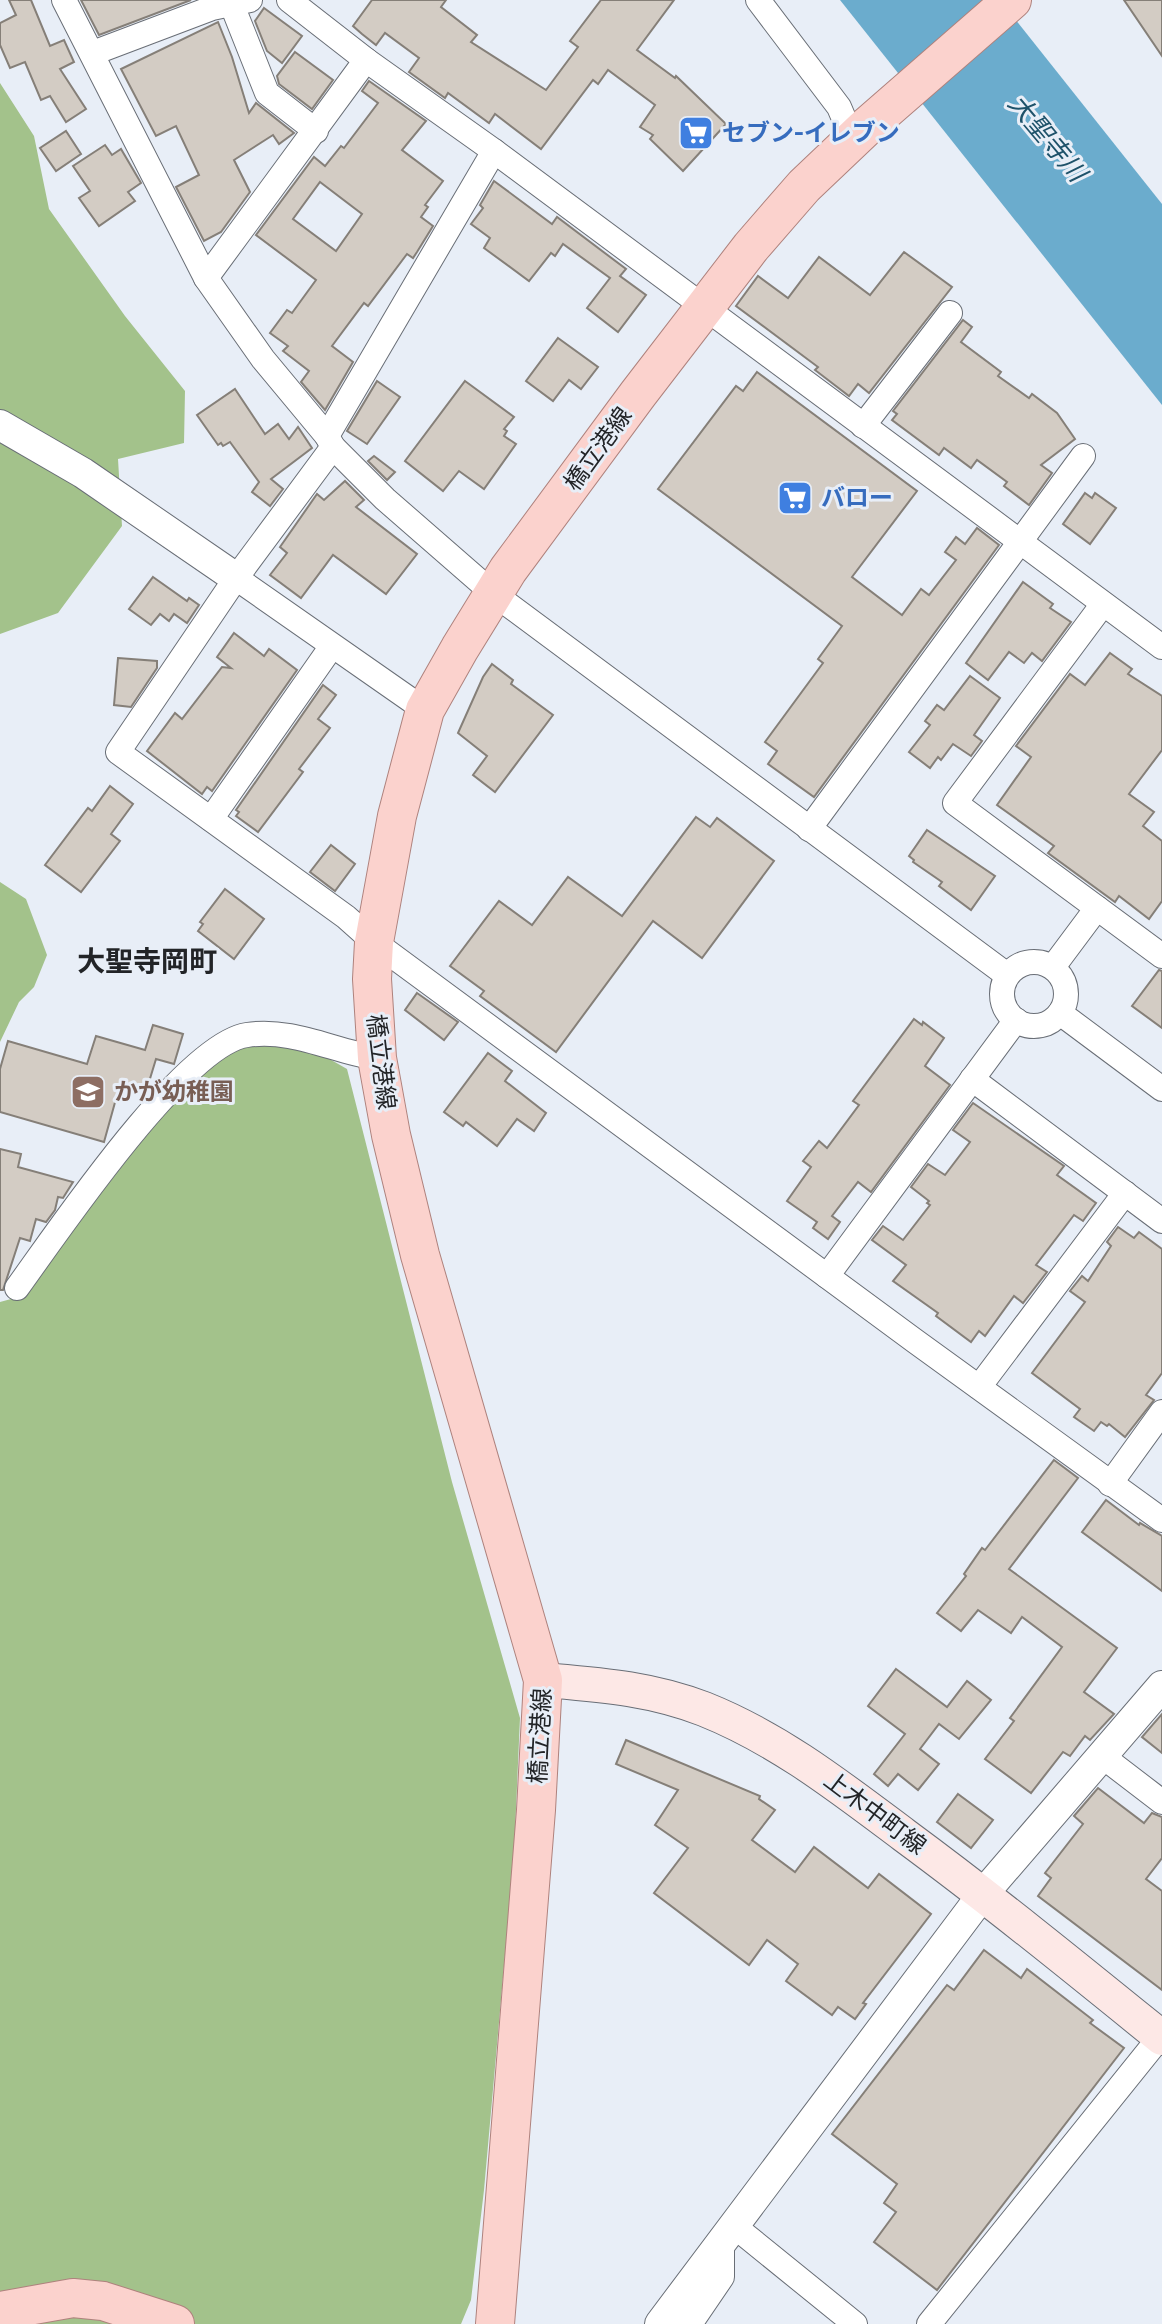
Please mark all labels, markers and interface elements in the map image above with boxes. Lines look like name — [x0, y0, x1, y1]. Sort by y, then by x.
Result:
water label: 大聖寺川 — [1002, 88, 1094, 190]
supermarket icon: セブン-イレブン — [677, 114, 715, 152]
place label: セブン-イレブン — [722, 119, 900, 147]
street label: 橋立港線 — [558, 402, 638, 496]
supermarket icon: バロー — [776, 479, 814, 517]
place label: バロー — [821, 484, 893, 512]
district label: 大聖寺岡町 — [77, 945, 217, 978]
street label: 橋立港線 — [361, 1013, 401, 1111]
school or university icon: かが幼稚園 — [69, 1073, 107, 1111]
place label: かが幼稚園 — [114, 1078, 234, 1106]
street label: 橋立港線 — [524, 1687, 556, 1785]
street label: 上木中町線 — [819, 1766, 931, 1860]

